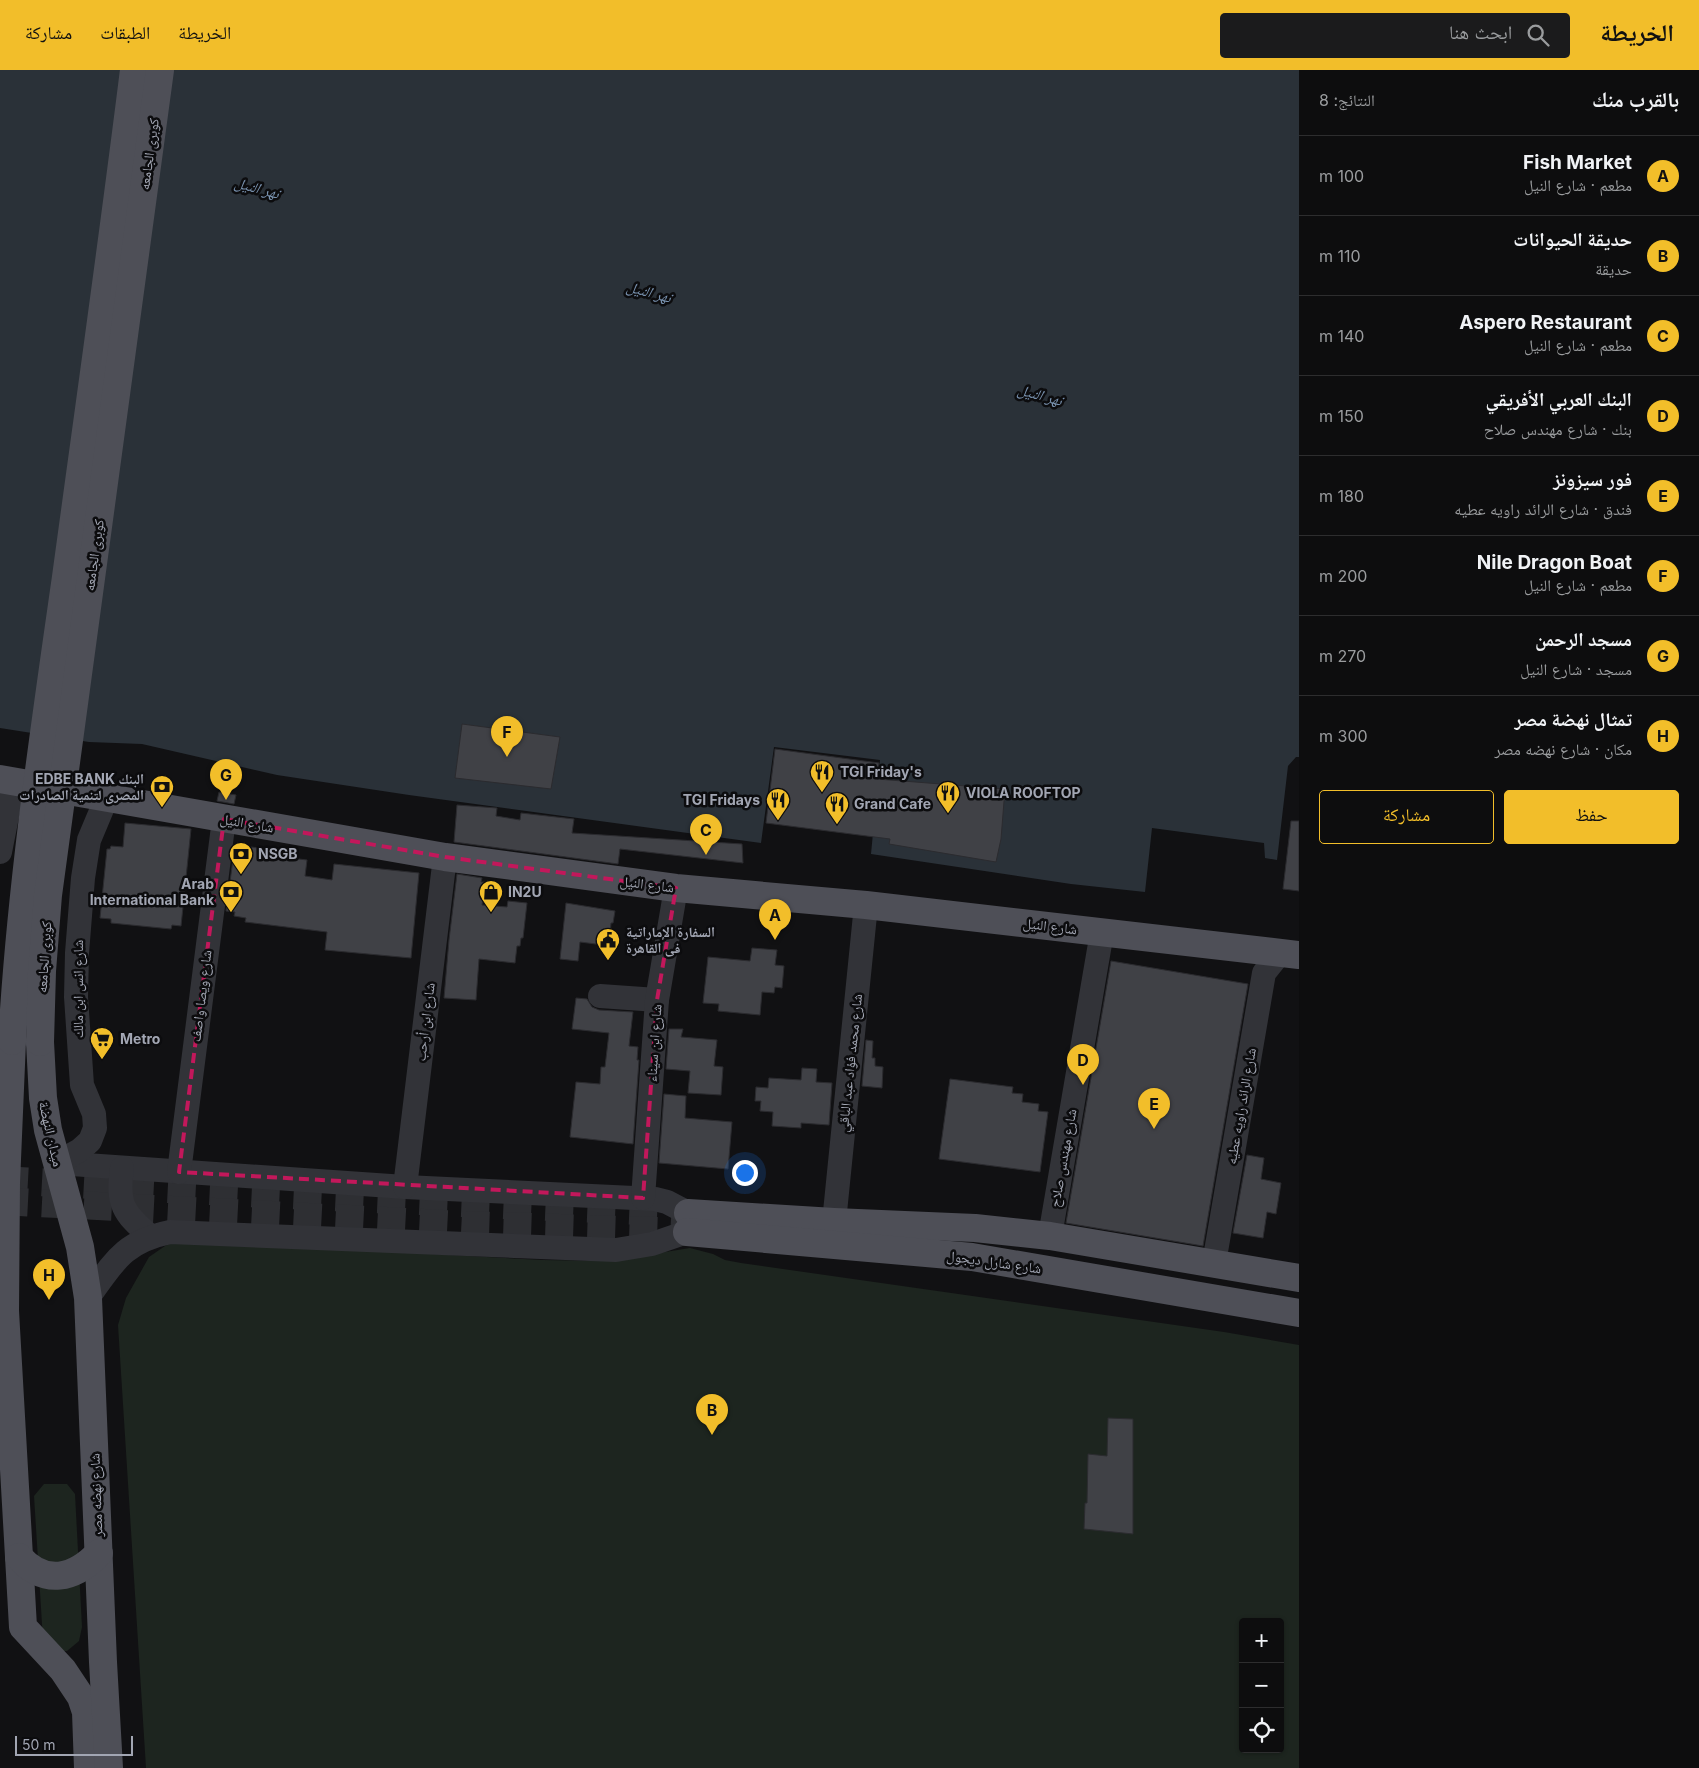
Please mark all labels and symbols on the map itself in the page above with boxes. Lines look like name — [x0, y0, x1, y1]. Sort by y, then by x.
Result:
street label: كوبرى الجامعه — [135, 117, 163, 191]
water label: نهر النيل — [233, 172, 284, 203]
water label: نهر النيل — [625, 276, 676, 307]
water label: نهر النيل — [1016, 379, 1067, 410]
street label: كوبرى الجامعه — [80, 518, 108, 592]
pin: F — [491, 716, 523, 757]
pin: G — [210, 759, 242, 800]
restaurant icon: TGI Friday's — [809, 759, 835, 793]
place label: TGI Friday's — [840, 763, 922, 780]
place label: EDBE BANK البنك المصرى لتنمية الصادرات — [19, 770, 144, 804]
bank icon: EDBE BANK البنك المصرى لتنمية الصادرات — [149, 774, 175, 808]
restaurant icon: VIOLA ROOFTOP — [935, 780, 961, 814]
place label: VIOLA ROOFTOP — [966, 784, 1081, 801]
restaurant icon: TGI Fridays — [765, 787, 791, 821]
place label: TGI Fridays — [683, 791, 760, 808]
restaurant icon: Grand Cafe — [824, 791, 850, 825]
place label: Grand Cafe — [854, 795, 931, 812]
street label: شارع النيل — [219, 809, 275, 838]
pin: C — [690, 814, 722, 855]
bank icon: NSGB — [228, 841, 254, 875]
place label: NSGB — [258, 845, 298, 862]
street label: شارع النيل — [619, 872, 675, 897]
place label: Arab International Bank — [90, 875, 215, 908]
bank icon: Arab International Bank — [218, 879, 244, 913]
shop icon: IN2U — [478, 879, 504, 913]
place label: IN2U — [508, 883, 542, 900]
pin: A — [759, 899, 791, 940]
street label: شارع النيل — [1022, 914, 1078, 939]
street label: كوبرى الجامعه — [33, 920, 56, 994]
place label: السفارة الإماراتية فى القاهرة — [626, 923, 715, 957]
public building icon: السفارة الإماراتية فى القاهرة — [595, 927, 621, 961]
street label: شارع انس ابن مالك — [69, 940, 88, 1038]
street label: شارع ويصا واصف — [186, 949, 217, 1043]
street label: شارع ابن أرحب — [411, 982, 440, 1062]
street label: شارع محمد فؤاد عبد الباقي — [834, 993, 869, 1133]
street label: شارع ابن سيناء — [642, 1004, 667, 1083]
supermarket icon: Metro — [89, 1026, 115, 1060]
place label: Metro — [120, 1030, 161, 1047]
pin: D — [1067, 1044, 1099, 1085]
street label: شارع الرائد راويه عطيه — [1222, 1046, 1261, 1166]
pin: E — [1138, 1088, 1170, 1129]
street label: ميدان النهضة — [35, 1100, 67, 1168]
street label: شارع مهندس صلاح — [1045, 1107, 1081, 1209]
your location — [732, 1160, 758, 1186]
street label: شارع شارل ديجول — [945, 1246, 1043, 1279]
pin: H — [33, 1259, 65, 1300]
pin: B — [696, 1394, 728, 1435]
street label: شارع نهضه مصر — [86, 1453, 107, 1538]
scale bar — [15, 1733, 132, 1756]

